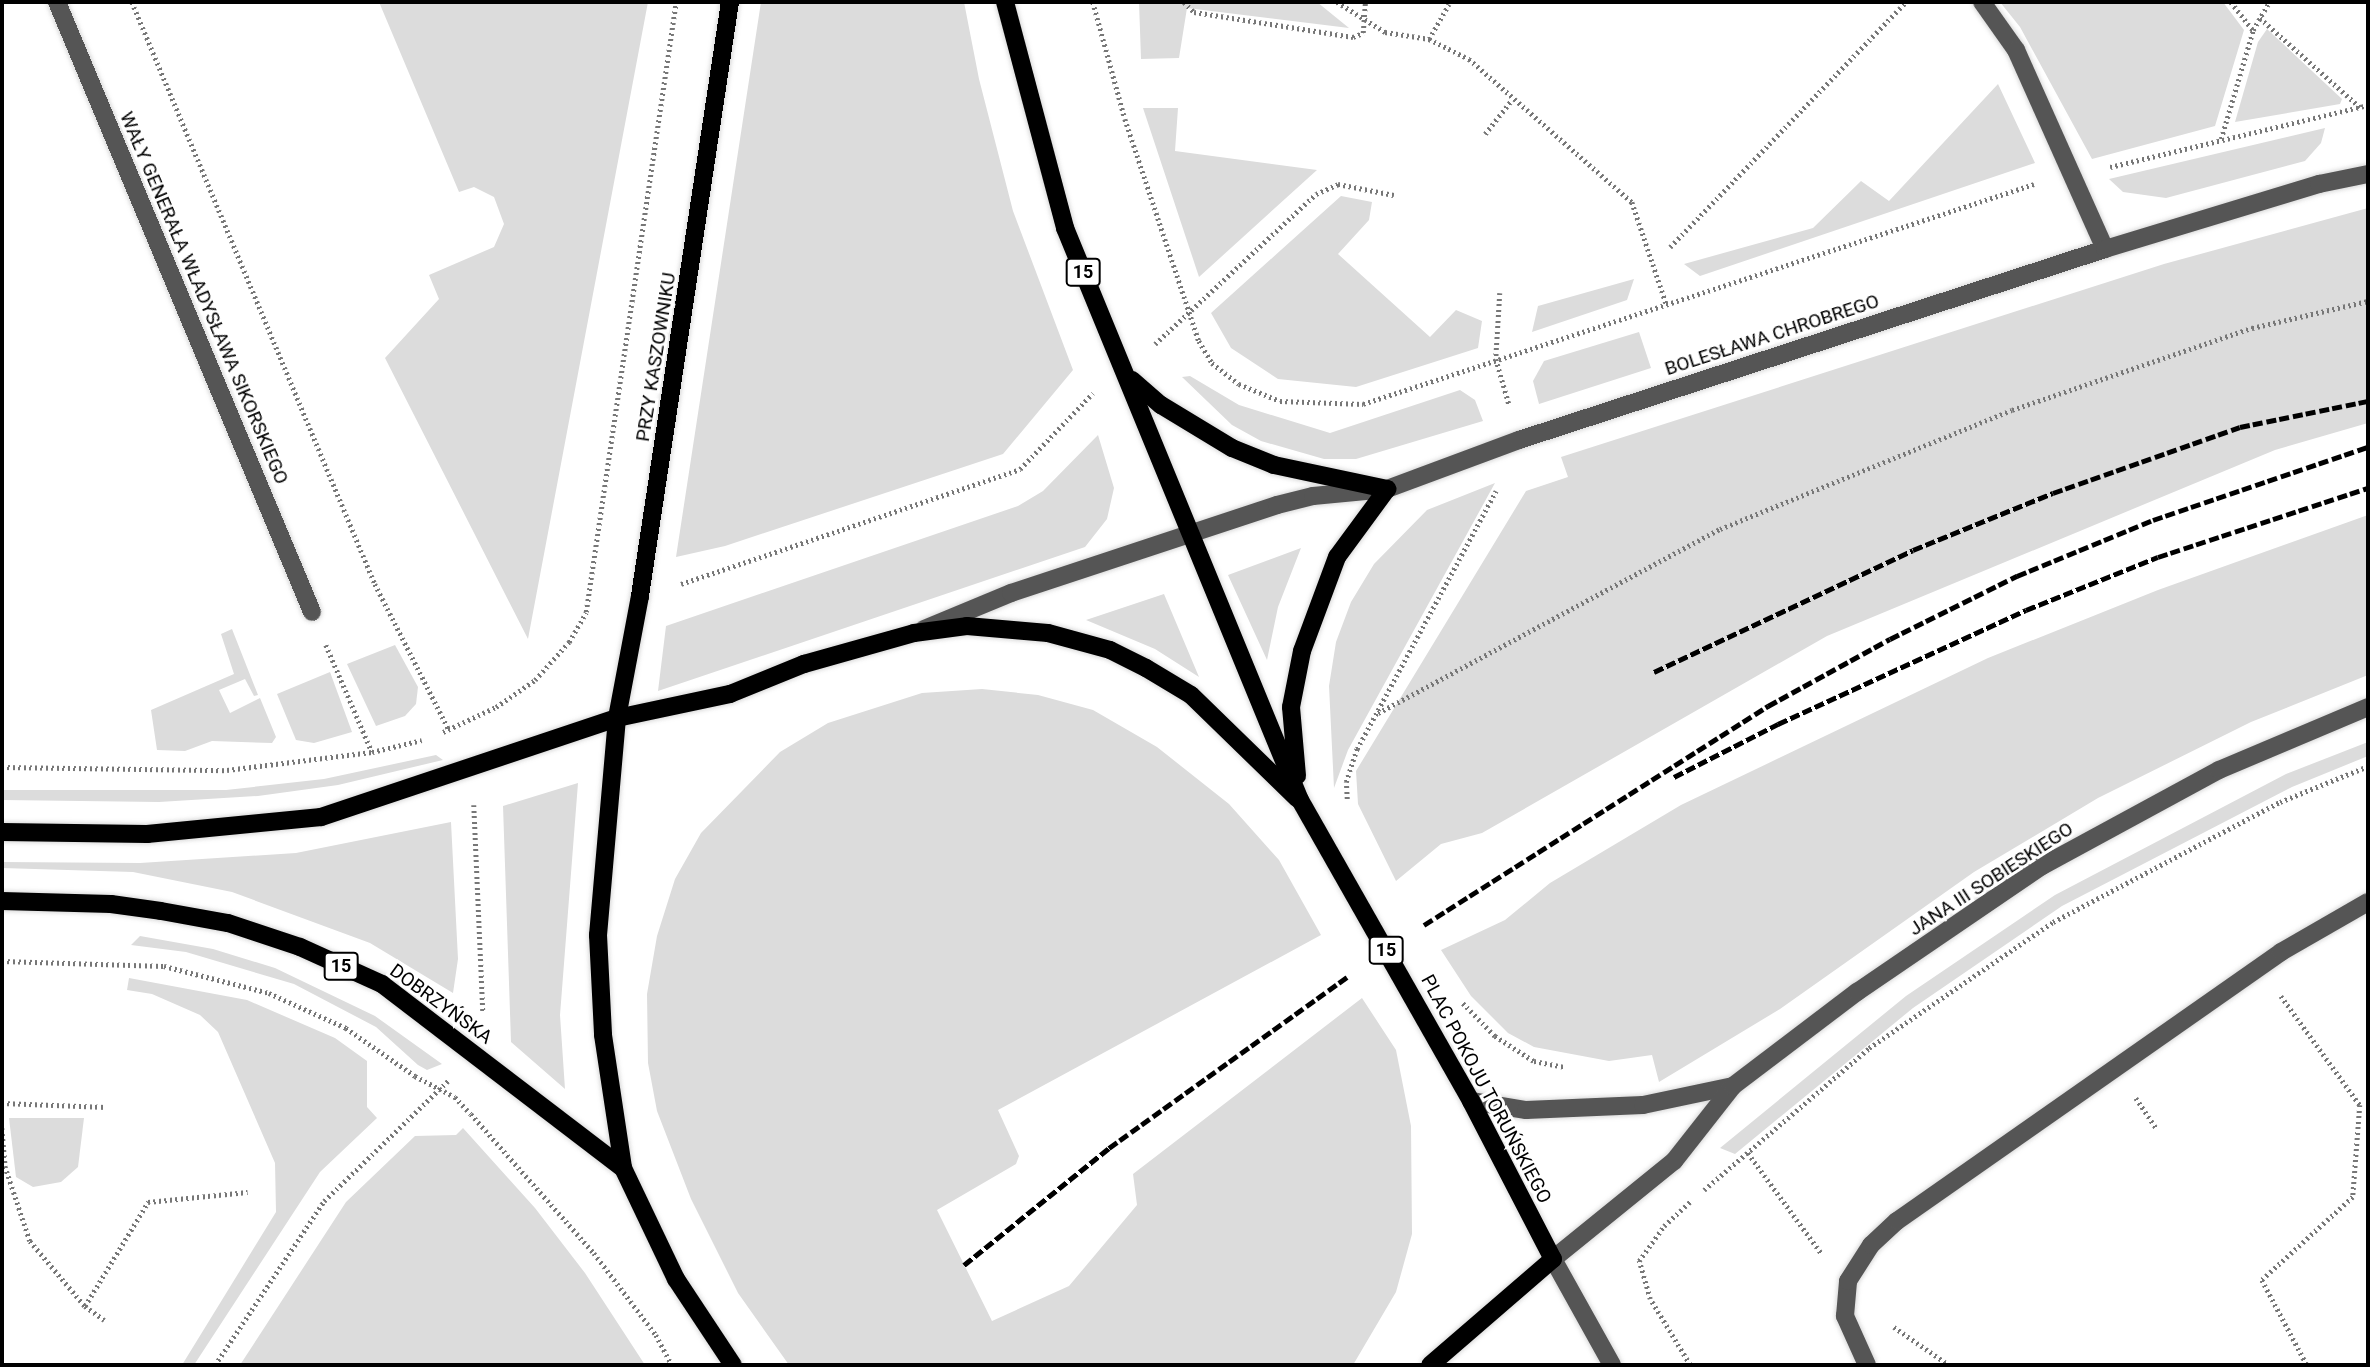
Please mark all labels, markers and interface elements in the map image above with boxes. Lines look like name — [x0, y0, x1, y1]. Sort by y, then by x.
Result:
street label: WAŁY GENERAŁA WŁADYSŁAWA SIKORSKIEGO — [115, 108, 293, 488]
road number: 15 — [1066, 258, 1100, 286]
street label: PRZY KASZOWNIKU — [631, 271, 681, 443]
street label: BOLESŁAWA CHROBREGO — [1662, 290, 1882, 380]
street label: JANA III SOBIESKIEGO — [1905, 817, 2077, 941]
road number: 15 — [1368, 936, 1404, 965]
road number: 15 — [324, 951, 358, 981]
street label: DOBRZYŃSKA — [385, 959, 497, 1049]
street label: PLAC POKOJU TORUŃSKIEGO — [1416, 971, 1556, 1207]

